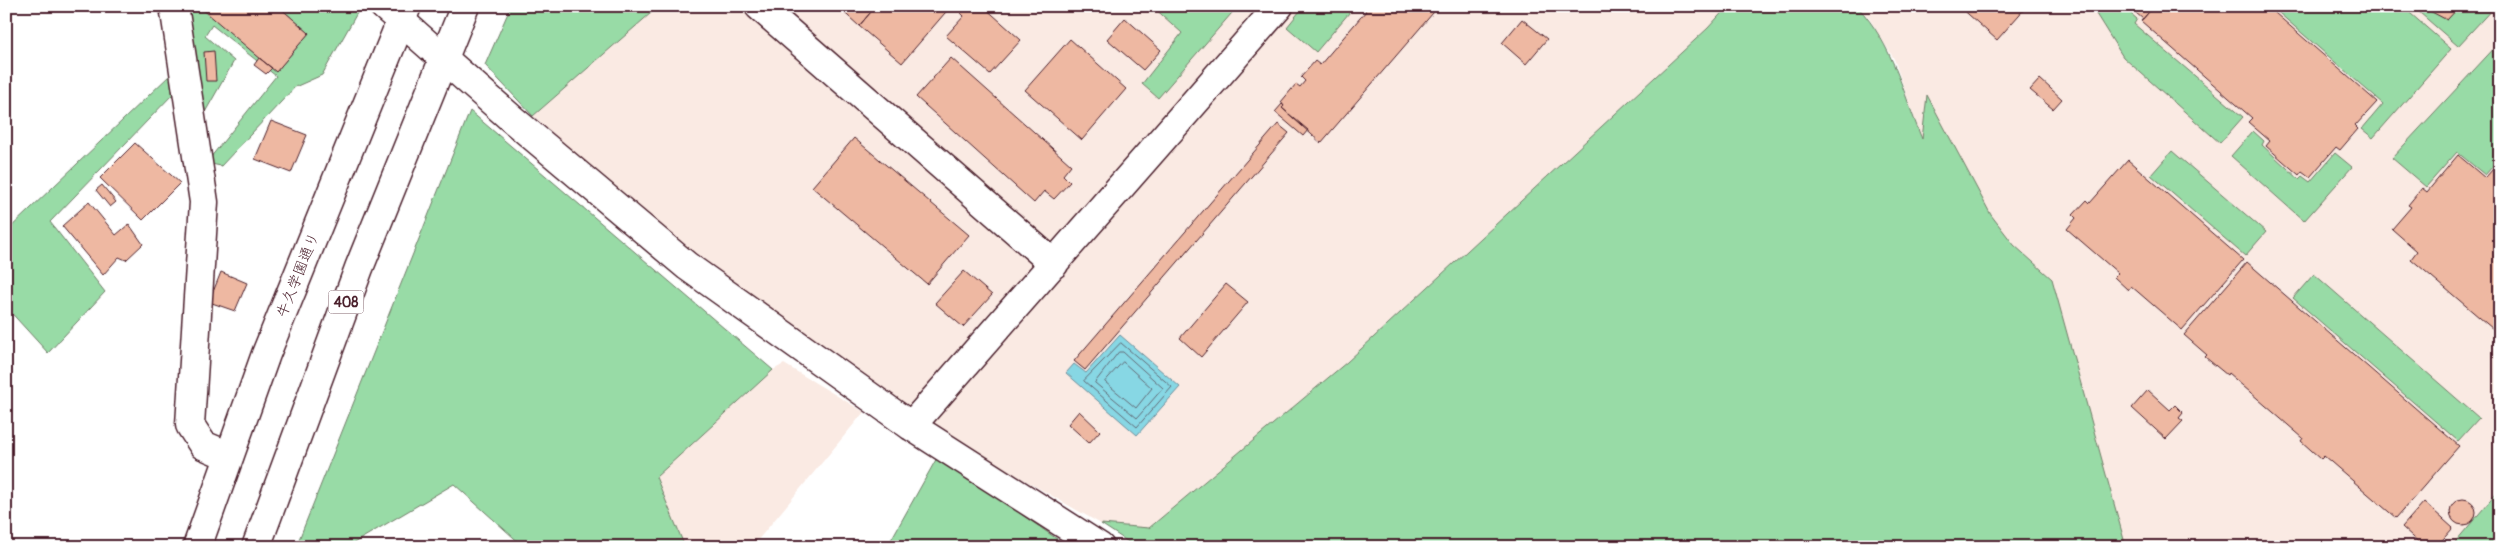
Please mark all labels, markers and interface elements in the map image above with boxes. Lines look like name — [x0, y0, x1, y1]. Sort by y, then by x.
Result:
street label: 牛久学園通り — [272, 230, 324, 320]
road number: 408 — [328, 290, 364, 314]

